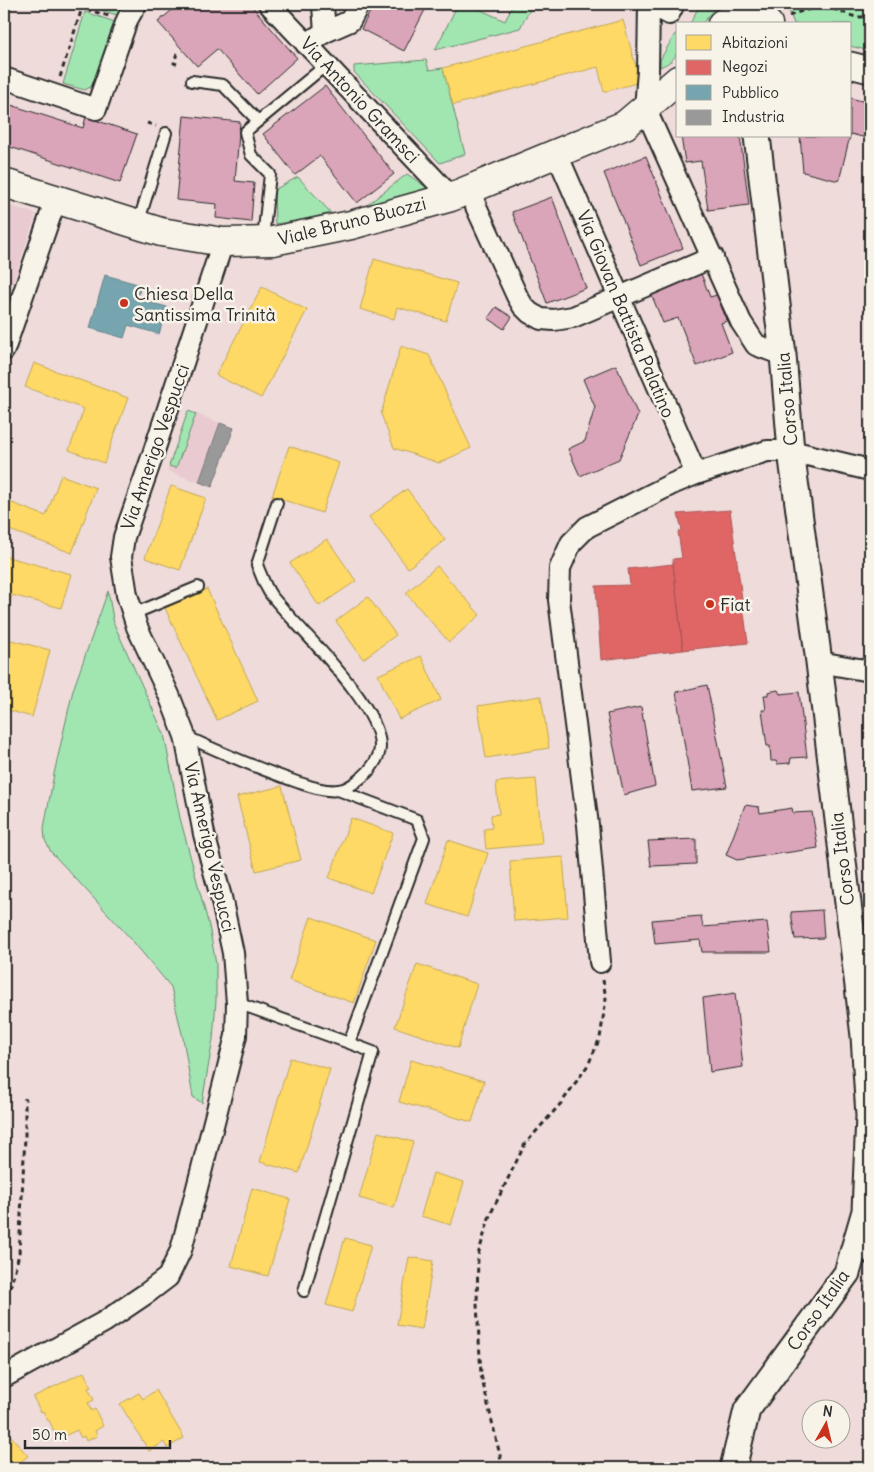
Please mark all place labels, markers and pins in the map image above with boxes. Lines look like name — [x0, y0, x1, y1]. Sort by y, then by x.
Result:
place label: Chiesa Della Santissima Trinità — [134, 282, 276, 326]
marker: Chiesa Della Santissima Trinità — [118, 297, 130, 309]
place label: Fiat — [720, 593, 751, 616]
marker: Fiat — [704, 598, 716, 610]

